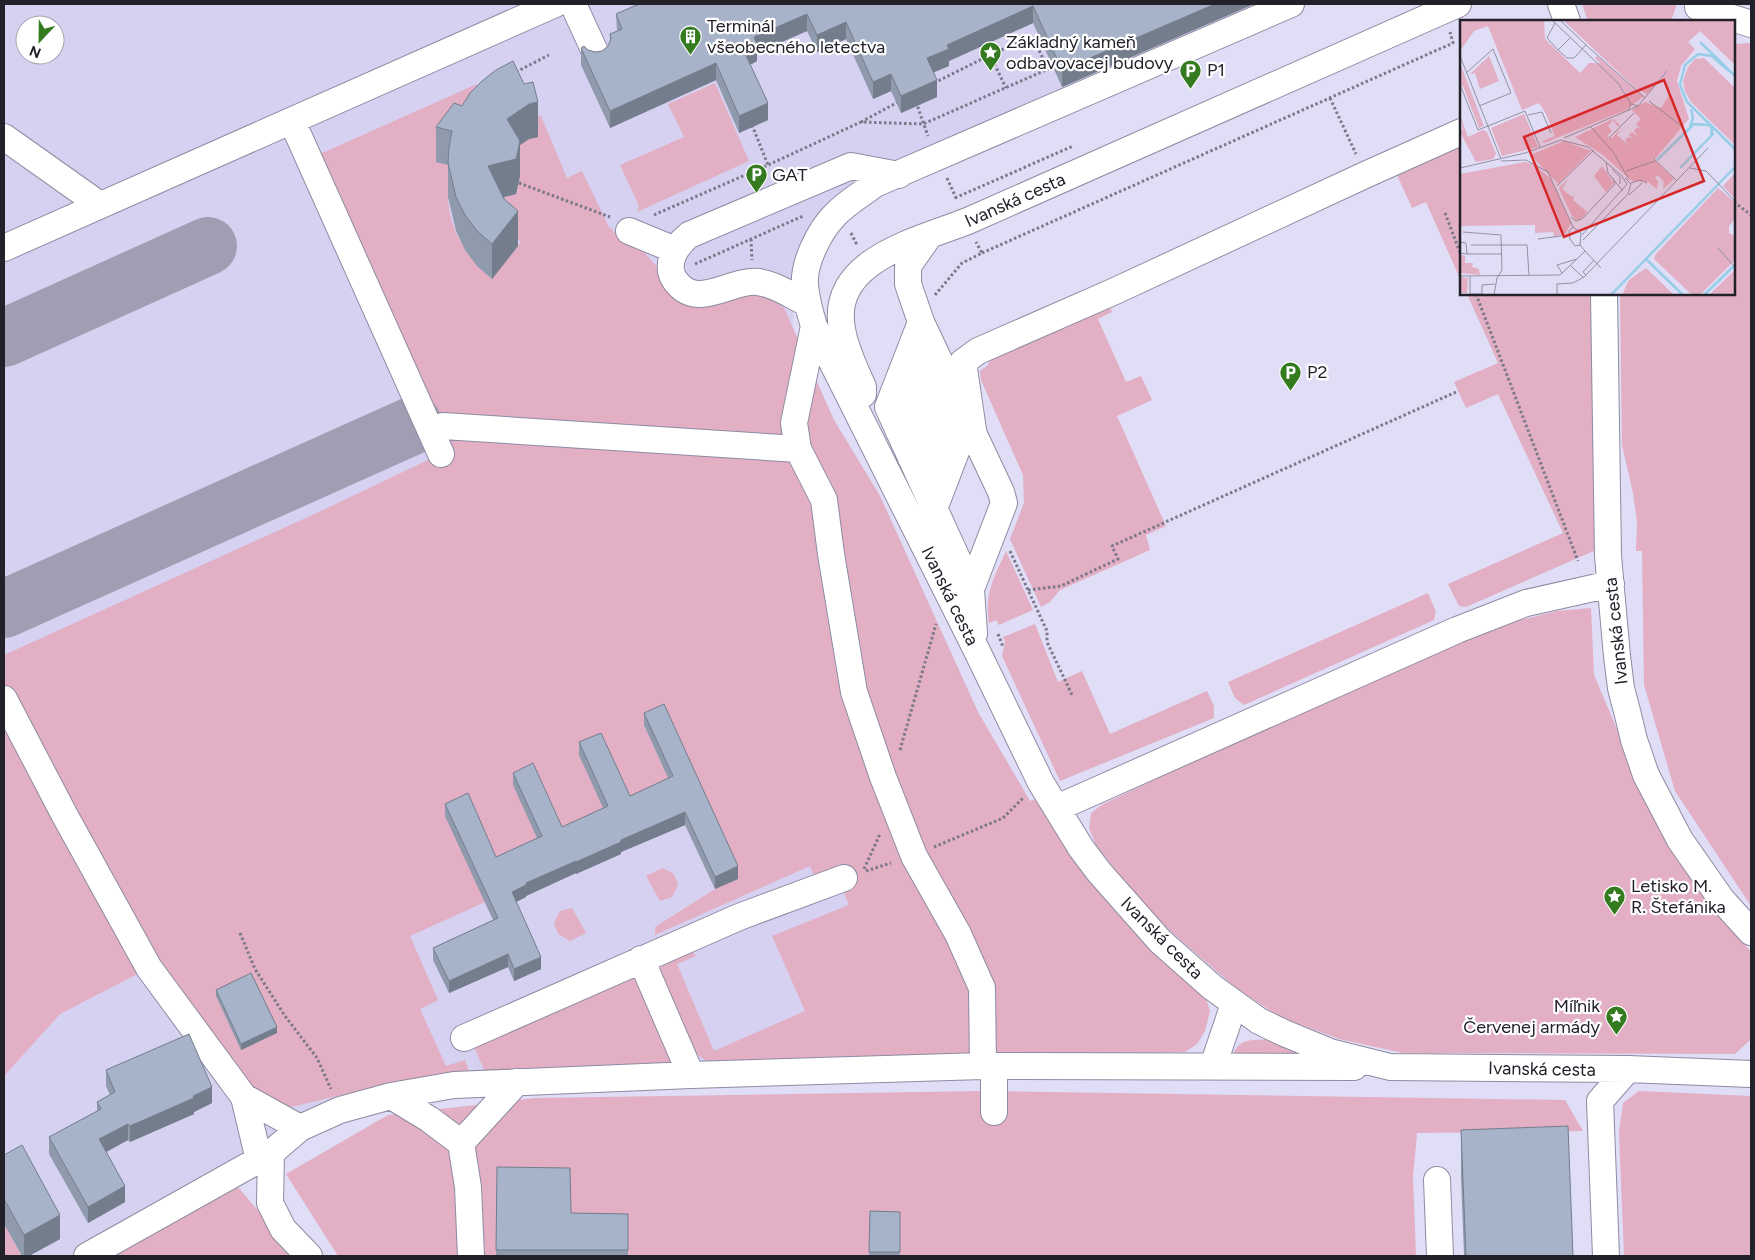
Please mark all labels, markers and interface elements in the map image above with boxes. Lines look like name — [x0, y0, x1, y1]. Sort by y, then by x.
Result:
north arrow — [15, 15, 65, 65]
place label: Terminál všeobecného letectva — [707, 15, 885, 58]
inset map — [1460, 20, 1735, 295]
building icon: Terminál všeobecného letectva — [679, 24, 703, 55]
place label: Základný kameň odbavovacej budovy — [1006, 31, 1174, 74]
place icon: Základný kameň odbavovacej budovy — [978, 40, 1002, 71]
text: N — [27, 42, 44, 61]
parking icon: P1 — [1179, 58, 1203, 89]
place label: P1 — [1207, 59, 1225, 81]
parking icon: GAT — [744, 163, 768, 194]
place label: GAT — [772, 164, 808, 186]
street label: Ivanská cesta — [961, 168, 1069, 232]
parking icon: P2 — [1279, 360, 1303, 391]
place label: P2 — [1307, 361, 1327, 383]
street label: Ivanská cesta — [917, 543, 983, 649]
street label: Ivanská cesta — [1599, 576, 1633, 686]
place label: Letisko M. R. Štefánika — [1631, 875, 1726, 918]
place icon: Letisko M. R. Štefánika — [1603, 884, 1627, 915]
street label: Ivanská cesta — [1116, 892, 1208, 984]
place label: Míľnik Červenej armády — [1463, 995, 1601, 1038]
place icon: Míľnik Červenej armády — [1604, 1004, 1628, 1035]
street label: Ivanská cesta — [1488, 1057, 1596, 1081]

